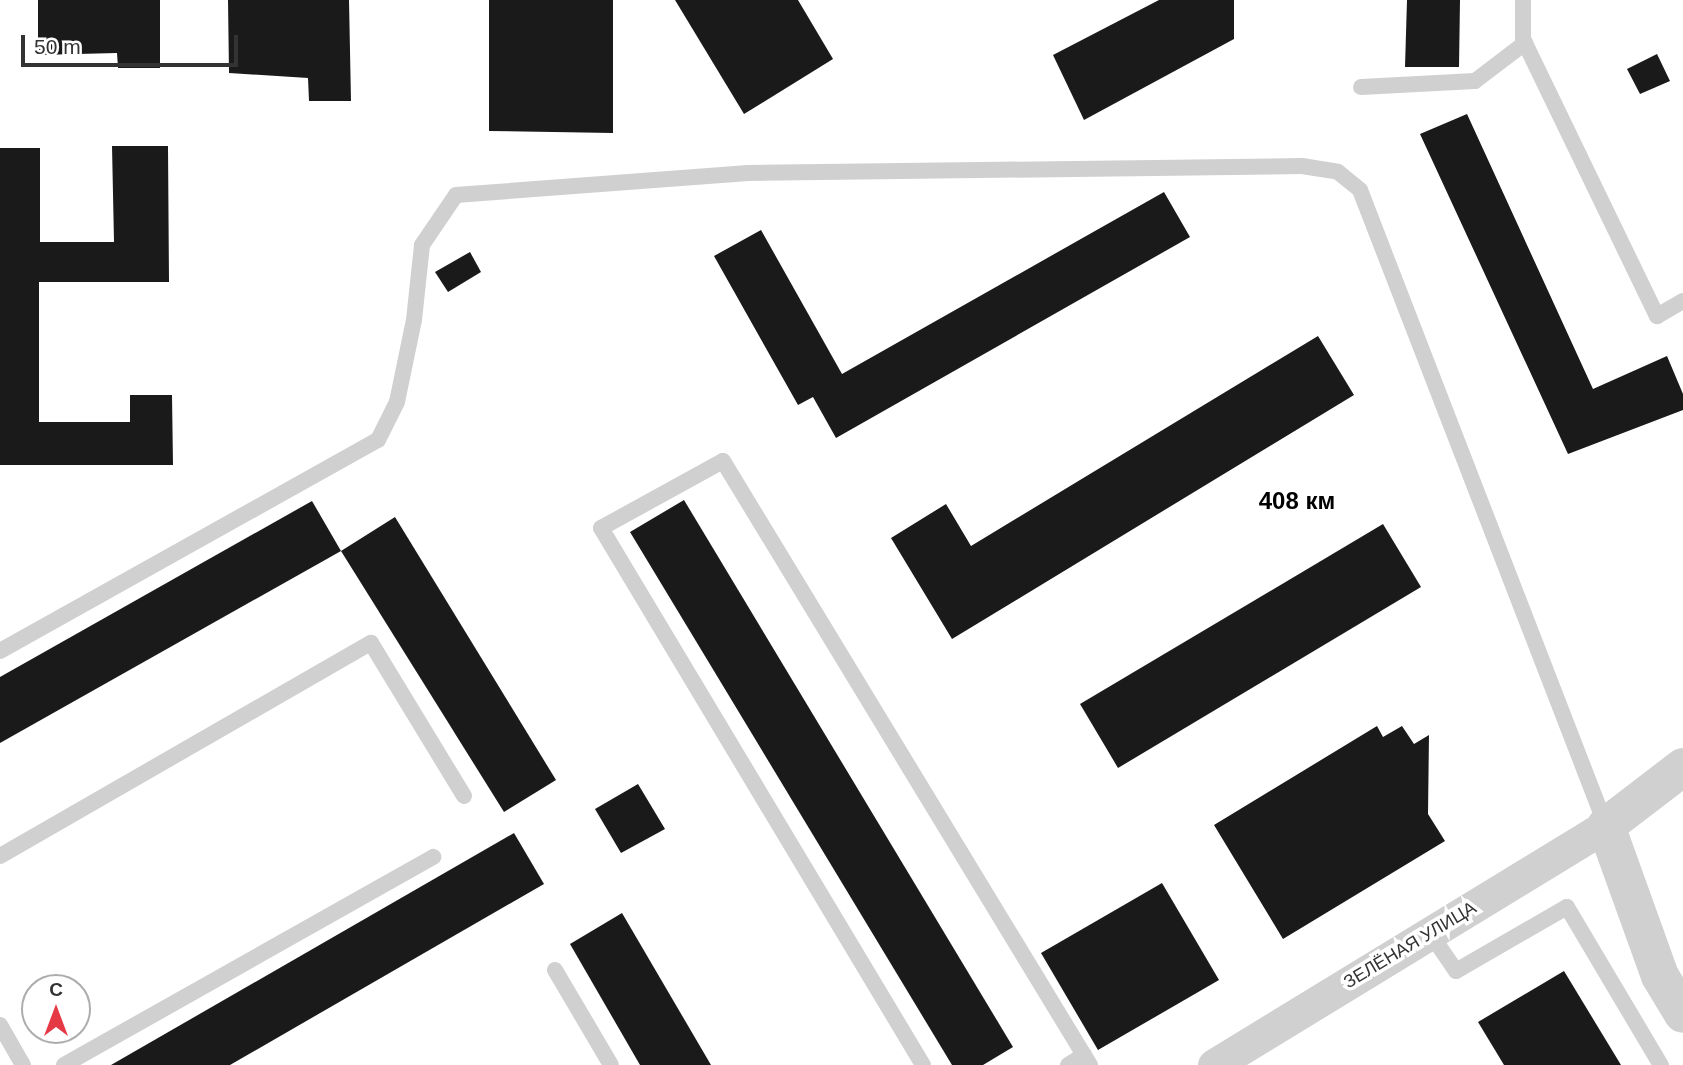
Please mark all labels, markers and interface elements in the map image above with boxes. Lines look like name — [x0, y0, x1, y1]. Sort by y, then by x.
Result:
scale bar — [24, 21, 242, 65]
text: 50 m — [34, 35, 81, 58]
district label: 408 км — [1259, 487, 1335, 515]
street label: ЗЕЛЁНАЯ УЛИЦА — [1340, 897, 1480, 993]
north arrow — [21, 974, 91, 1044]
text: С — [49, 979, 63, 1000]

